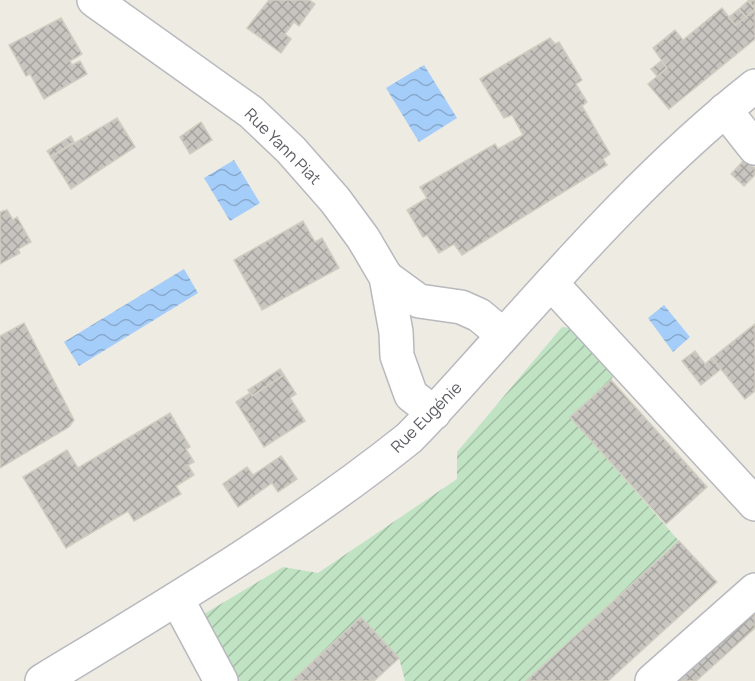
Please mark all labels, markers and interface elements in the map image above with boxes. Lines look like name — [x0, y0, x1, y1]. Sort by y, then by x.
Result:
street label: Rue Yann Piat — [240, 103, 326, 189]
street label: Rue Eugénie — [386, 377, 466, 457]

